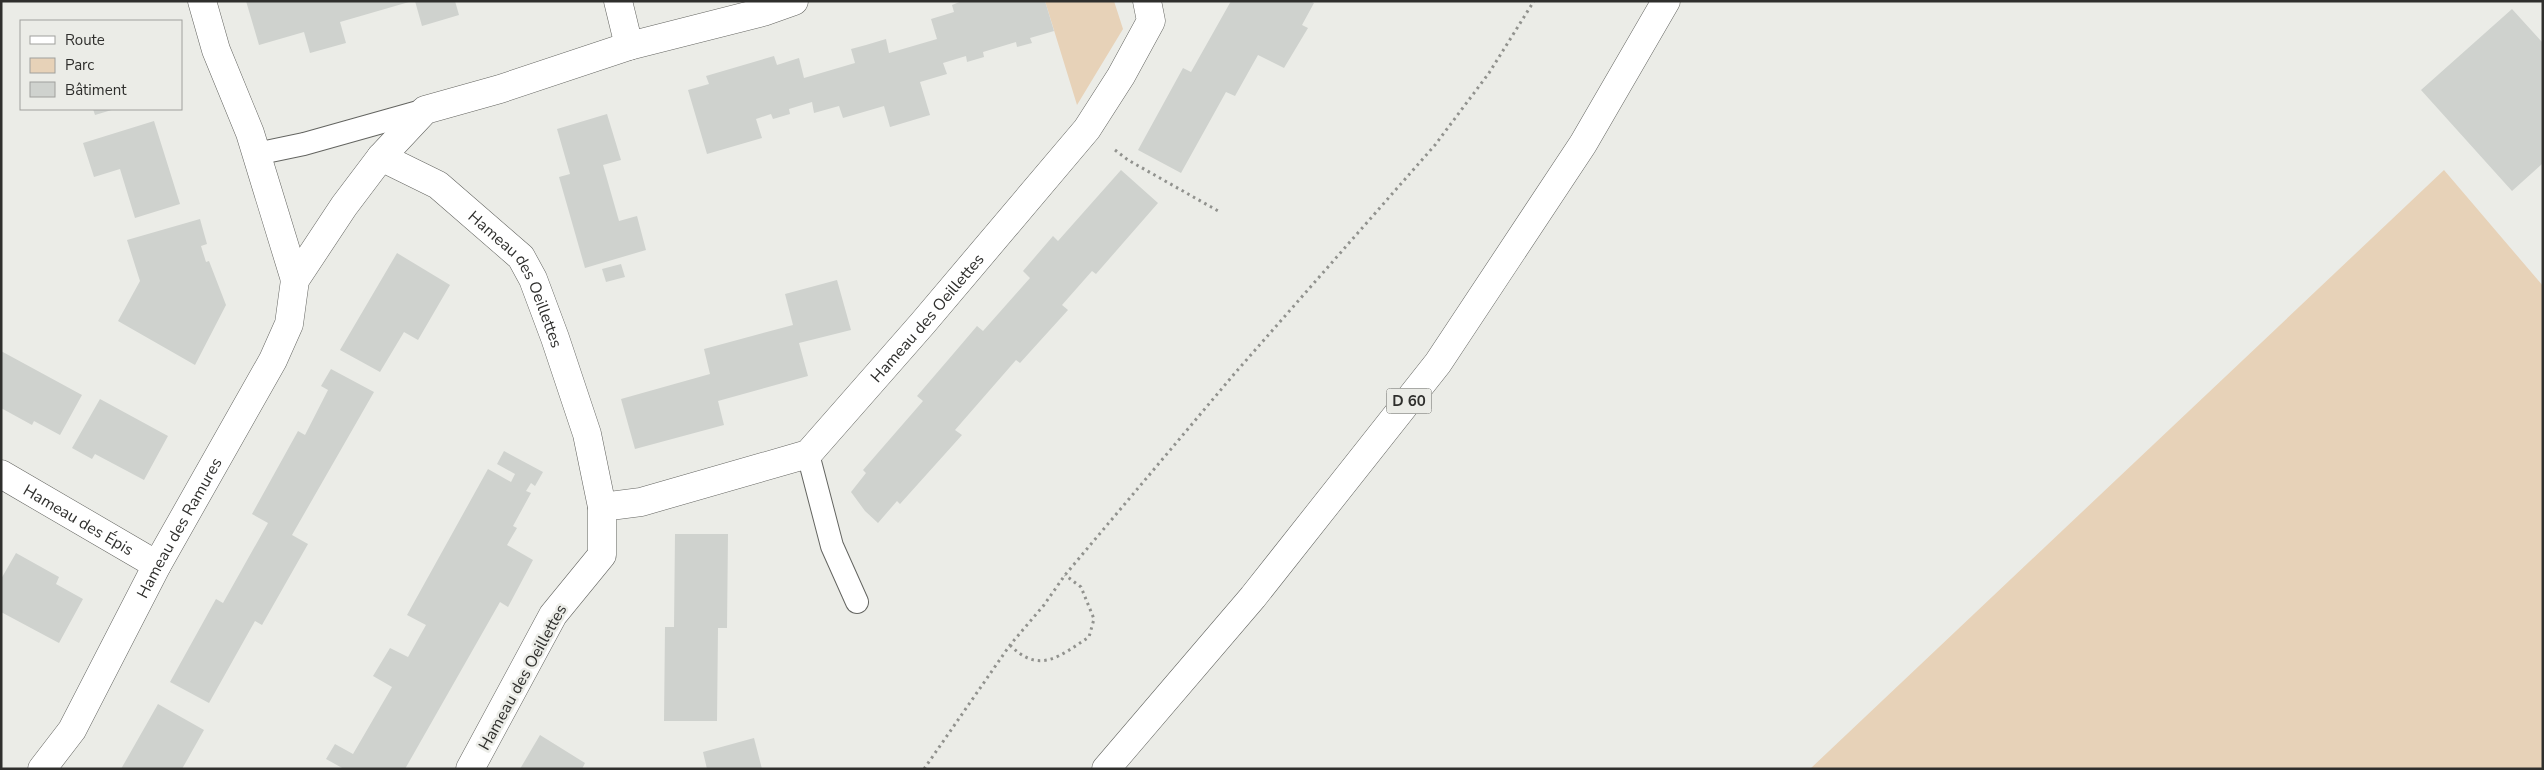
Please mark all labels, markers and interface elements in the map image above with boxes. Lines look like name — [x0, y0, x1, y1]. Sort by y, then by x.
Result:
legend — [20, 20, 182, 110]
text: Route — [65, 30, 105, 50]
text: Parc — [65, 55, 94, 75]
text: Bâtiment — [65, 80, 127, 100]
street label: Hameau des Oeillettes — [463, 206, 567, 351]
street label: Hameau des Oeillettes — [866, 249, 989, 387]
road number: D 60 — [1386, 388, 1432, 414]
street label: Hameau des Ramures — [132, 454, 228, 602]
street label: Hameau des Épis — [19, 479, 137, 561]
street label: Hameau des Oeillettes — [474, 601, 572, 754]

